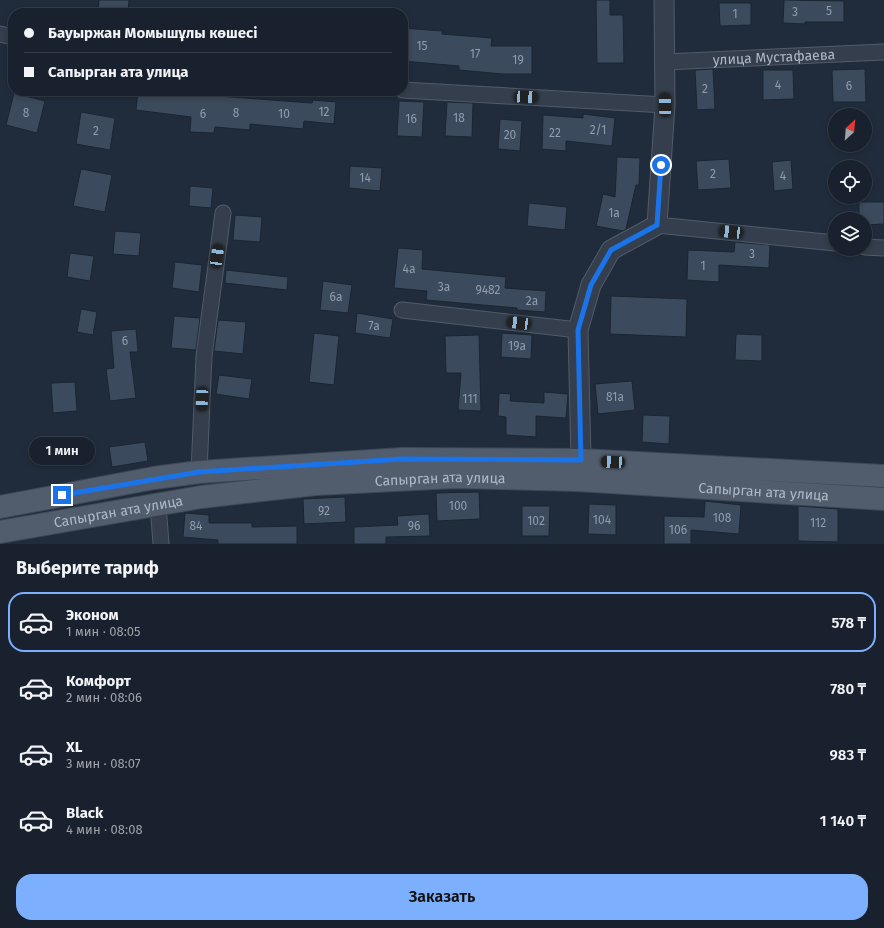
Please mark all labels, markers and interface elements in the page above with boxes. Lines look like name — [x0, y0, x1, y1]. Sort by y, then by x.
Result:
house number: 5 — [826, 4, 832, 18]
house number: 3 — [792, 5, 798, 19]
house number: 1 — [732, 7, 738, 21]
text: Бауыржан Момышұлы көшесі — [48, 24, 258, 42]
house number: 15 — [416, 39, 428, 53]
street label: улица Мустафаева — [712, 46, 835, 68]
house number: 17 — [470, 47, 480, 61]
house number: 19 — [512, 53, 524, 67]
text: Сапырган ата улица — [48, 63, 189, 81]
house number: 4 — [775, 78, 782, 92]
house number: 6 — [846, 79, 852, 93]
house number: 2 — [702, 82, 708, 96]
car — [514, 90, 538, 104]
car — [659, 93, 671, 117]
house number: 12 — [318, 105, 330, 119]
house number: 8 — [23, 106, 30, 120]
house number: 8 — [233, 106, 240, 120]
house number: 6 — [200, 107, 206, 121]
house number: 10 — [278, 107, 290, 121]
north arrow — [828, 108, 872, 152]
map controls — [828, 108, 872, 256]
house number: 18 — [453, 111, 465, 125]
house number: 16 — [405, 112, 417, 126]
house number: 2/1 — [590, 123, 606, 137]
house number: 2 — [93, 124, 99, 138]
house number: 22 — [549, 126, 561, 140]
house number: 20 — [504, 128, 517, 142]
route start — [652, 156, 670, 174]
button: locate — [828, 160, 872, 204]
house number: 2 — [710, 167, 716, 181]
house number: 4 — [780, 169, 787, 183]
house number: 14 — [359, 171, 371, 185]
house number: 1а — [608, 206, 620, 220]
button: layers — [828, 212, 872, 256]
car — [718, 225, 744, 239]
car — [209, 243, 225, 269]
house number: 3 — [749, 247, 755, 261]
house number: 1 — [700, 259, 706, 273]
house number: 4а — [403, 262, 415, 276]
house number: 3а — [438, 280, 450, 294]
house number: 9482 — [476, 283, 501, 297]
house number: 6а — [330, 290, 342, 304]
house number: 2а — [526, 294, 538, 308]
car — [506, 316, 532, 330]
house number: 7а — [368, 319, 380, 333]
house number: 6 — [122, 334, 128, 348]
house number: 19а — [508, 339, 526, 353]
car — [196, 387, 208, 411]
house number: 81а — [606, 390, 624, 404]
house number: 111 — [462, 392, 478, 406]
callout: 1 мин — [29, 437, 95, 465]
text: 1 мин — [45, 443, 79, 458]
car — [601, 455, 625, 469]
street label: Сапырган ата улица — [374, 468, 506, 490]
street label: Сапырган ата улица — [698, 479, 829, 504]
route end — [53, 486, 71, 504]
street label: Сапырган ата улица — [52, 492, 184, 531]
house number: 100 — [449, 499, 468, 513]
house number: 92 — [318, 504, 330, 518]
house number: 108 — [713, 511, 732, 525]
house number: 104 — [593, 513, 612, 527]
house number: 102 — [527, 514, 545, 528]
house number: 112 — [810, 516, 826, 530]
house number: 84 — [190, 519, 203, 533]
house number: 96 — [408, 519, 420, 533]
house number: 106 — [669, 523, 687, 537]
text: Выберите тариф — [16, 557, 159, 579]
icon: car — [18, 604, 54, 640]
text: Эконом — [66, 606, 119, 624]
text: 578 ₸ — [831, 614, 866, 632]
text: 1 мин · 08:05 — [66, 624, 141, 639]
icon: car — [18, 670, 54, 706]
text: Комфорт — [66, 672, 131, 690]
text: 780 ₸ — [830, 680, 866, 698]
text: 2 мин · 08:06 — [66, 690, 142, 705]
icon: car — [18, 736, 54, 772]
text: XL — [66, 738, 82, 756]
text: 983 ₸ — [830, 746, 866, 764]
text: 3 мин · 08:07 — [66, 756, 140, 771]
icon: car — [18, 802, 54, 838]
text: Black — [66, 804, 103, 822]
text: 1 140 ₸ — [820, 812, 866, 830]
text: 4 мин · 08:08 — [66, 822, 143, 837]
button: Заказать — [16, 874, 868, 920]

